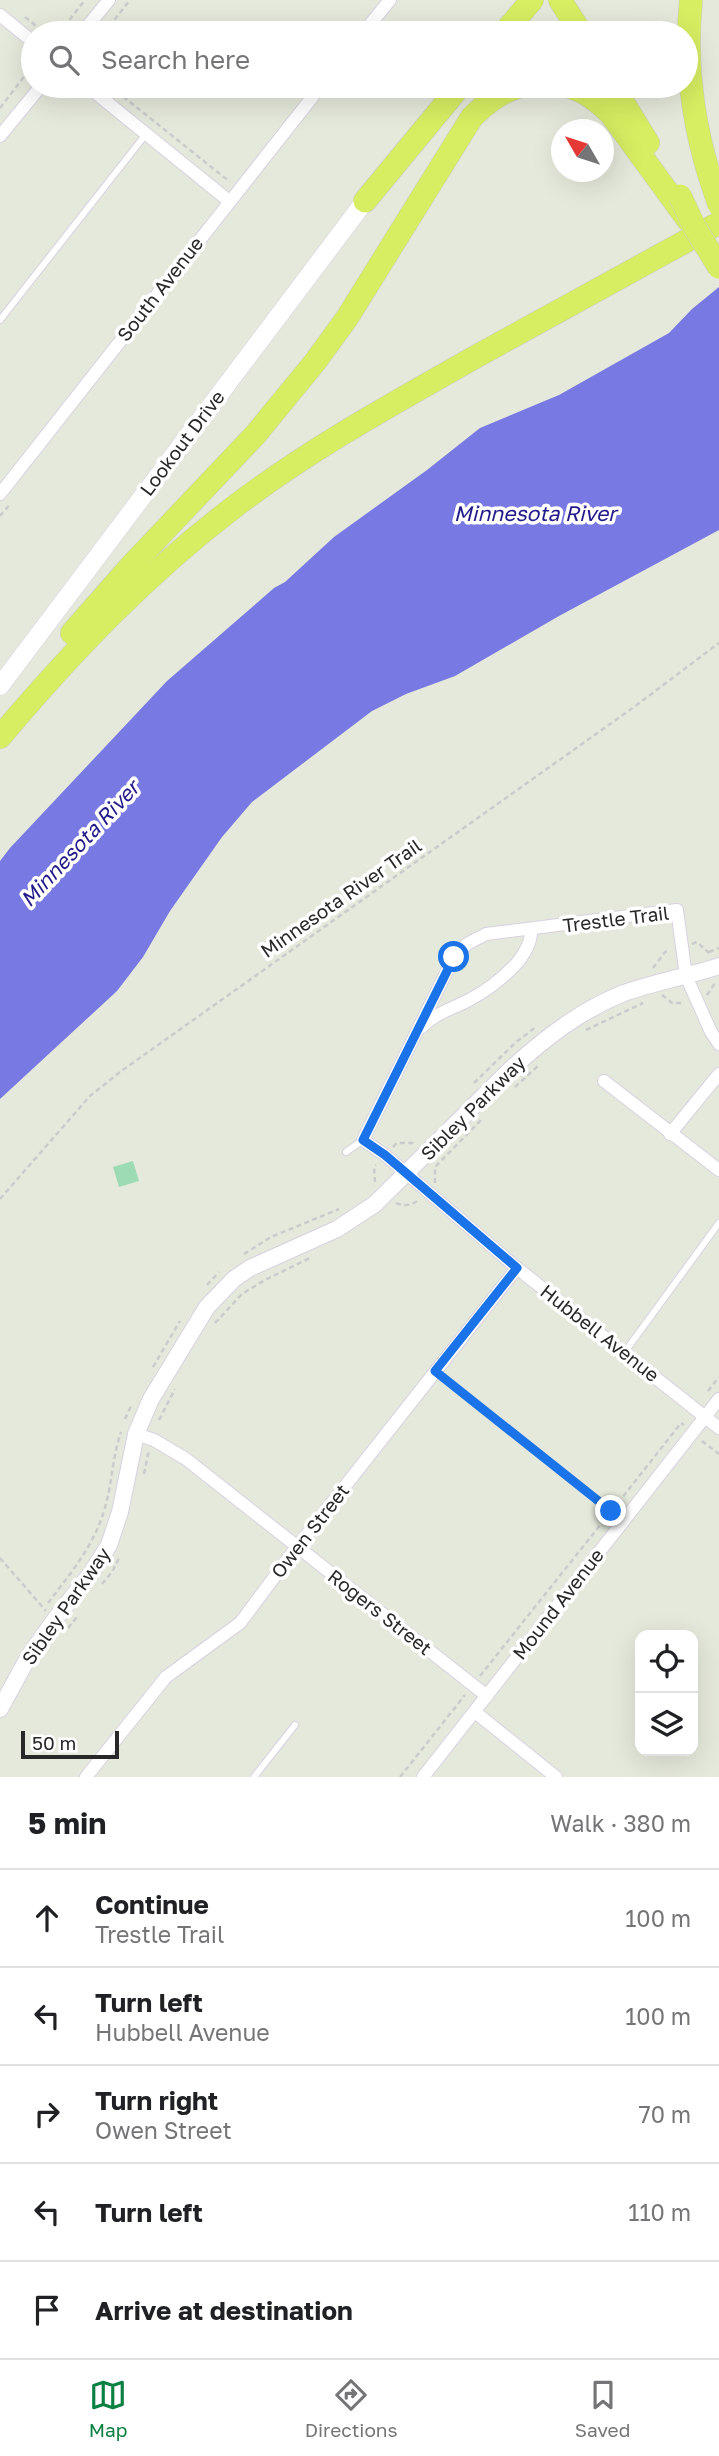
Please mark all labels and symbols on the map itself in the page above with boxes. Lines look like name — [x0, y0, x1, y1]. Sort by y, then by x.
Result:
north arrow — [551, 119, 614, 182]
street label: South Avenue — [112, 232, 208, 345]
street label: Lookout Drive — [134, 385, 229, 500]
water label: Minnesota River — [454, 500, 619, 526]
water label: Minnesota River — [14, 773, 146, 912]
street label: Minnesota River Trail — [256, 833, 426, 962]
street label: Trestle Trail — [562, 901, 670, 936]
route start — [438, 941, 469, 972]
street label: Sibley Parkway — [416, 1050, 530, 1165]
street label: Hubbell Avenue — [536, 1279, 664, 1386]
street label: Owen Street — [266, 1479, 353, 1582]
route end — [595, 1495, 626, 1526]
street label: Sibley Parkway — [17, 1542, 115, 1669]
street label: Mound Avenue — [507, 1544, 608, 1664]
street label: Rogers Street — [324, 1564, 437, 1659]
scale bar — [21, 1728, 119, 1760]

